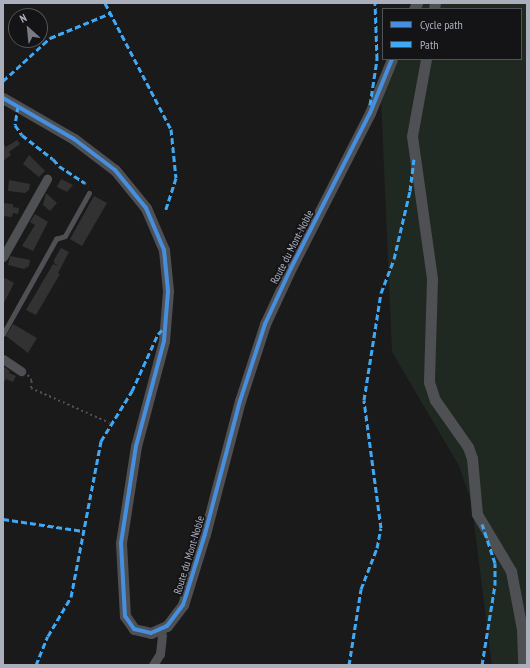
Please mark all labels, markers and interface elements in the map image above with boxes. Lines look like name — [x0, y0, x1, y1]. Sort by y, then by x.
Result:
north arrow — [8, 8, 48, 48]
legend — [382, 8, 522, 60]
text: N — [17, 11, 29, 26]
text: Cycle path — [420, 17, 463, 32]
text: Path — [420, 37, 438, 52]
street label: Route du Mont-Noble — [268, 208, 316, 286]
street label: Route du Mont-Noble — [171, 514, 207, 596]

